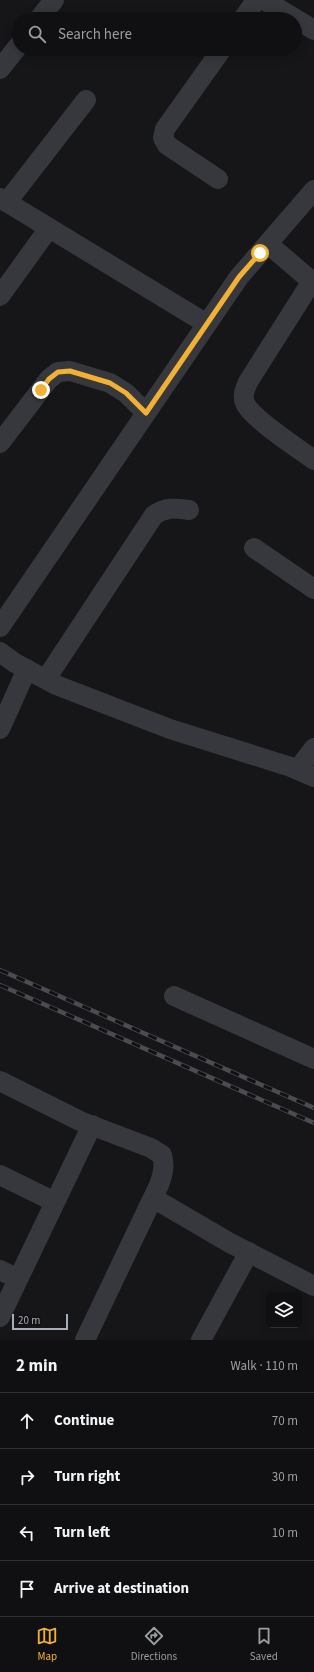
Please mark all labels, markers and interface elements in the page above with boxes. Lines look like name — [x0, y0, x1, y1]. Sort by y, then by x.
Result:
search box — [12, 12, 302, 56]
icon: search — [26, 23, 48, 45]
text: Search here — [58, 24, 132, 45]
route start — [251, 244, 269, 262]
route end — [32, 381, 50, 399]
map controls — [266, 1292, 302, 1328]
button: layers — [266, 1292, 302, 1328]
scale bar — [12, 1312, 68, 1331]
text: 20 m — [18, 1313, 40, 1328]
text: 2 min — [16, 1354, 57, 1378]
text: Walk · 110 m — [230, 1357, 298, 1375]
icon: ahead — [16, 1410, 38, 1432]
text: Continue — [54, 1410, 114, 1431]
text: 70 m — [272, 1412, 298, 1430]
icon: right — [16, 1466, 38, 1488]
text: Turn right — [54, 1466, 120, 1487]
text: 30 m — [272, 1468, 298, 1486]
icon: left — [16, 1522, 38, 1544]
text: Turn left — [54, 1522, 110, 1543]
text: 10 m — [272, 1524, 298, 1542]
icon: arrive — [16, 1578, 38, 1600]
text: Arrive at destination — [54, 1578, 189, 1599]
tab: Map — [36, 1625, 58, 1664]
tab: Directions — [131, 1625, 177, 1664]
tab: Saved — [250, 1625, 278, 1664]

